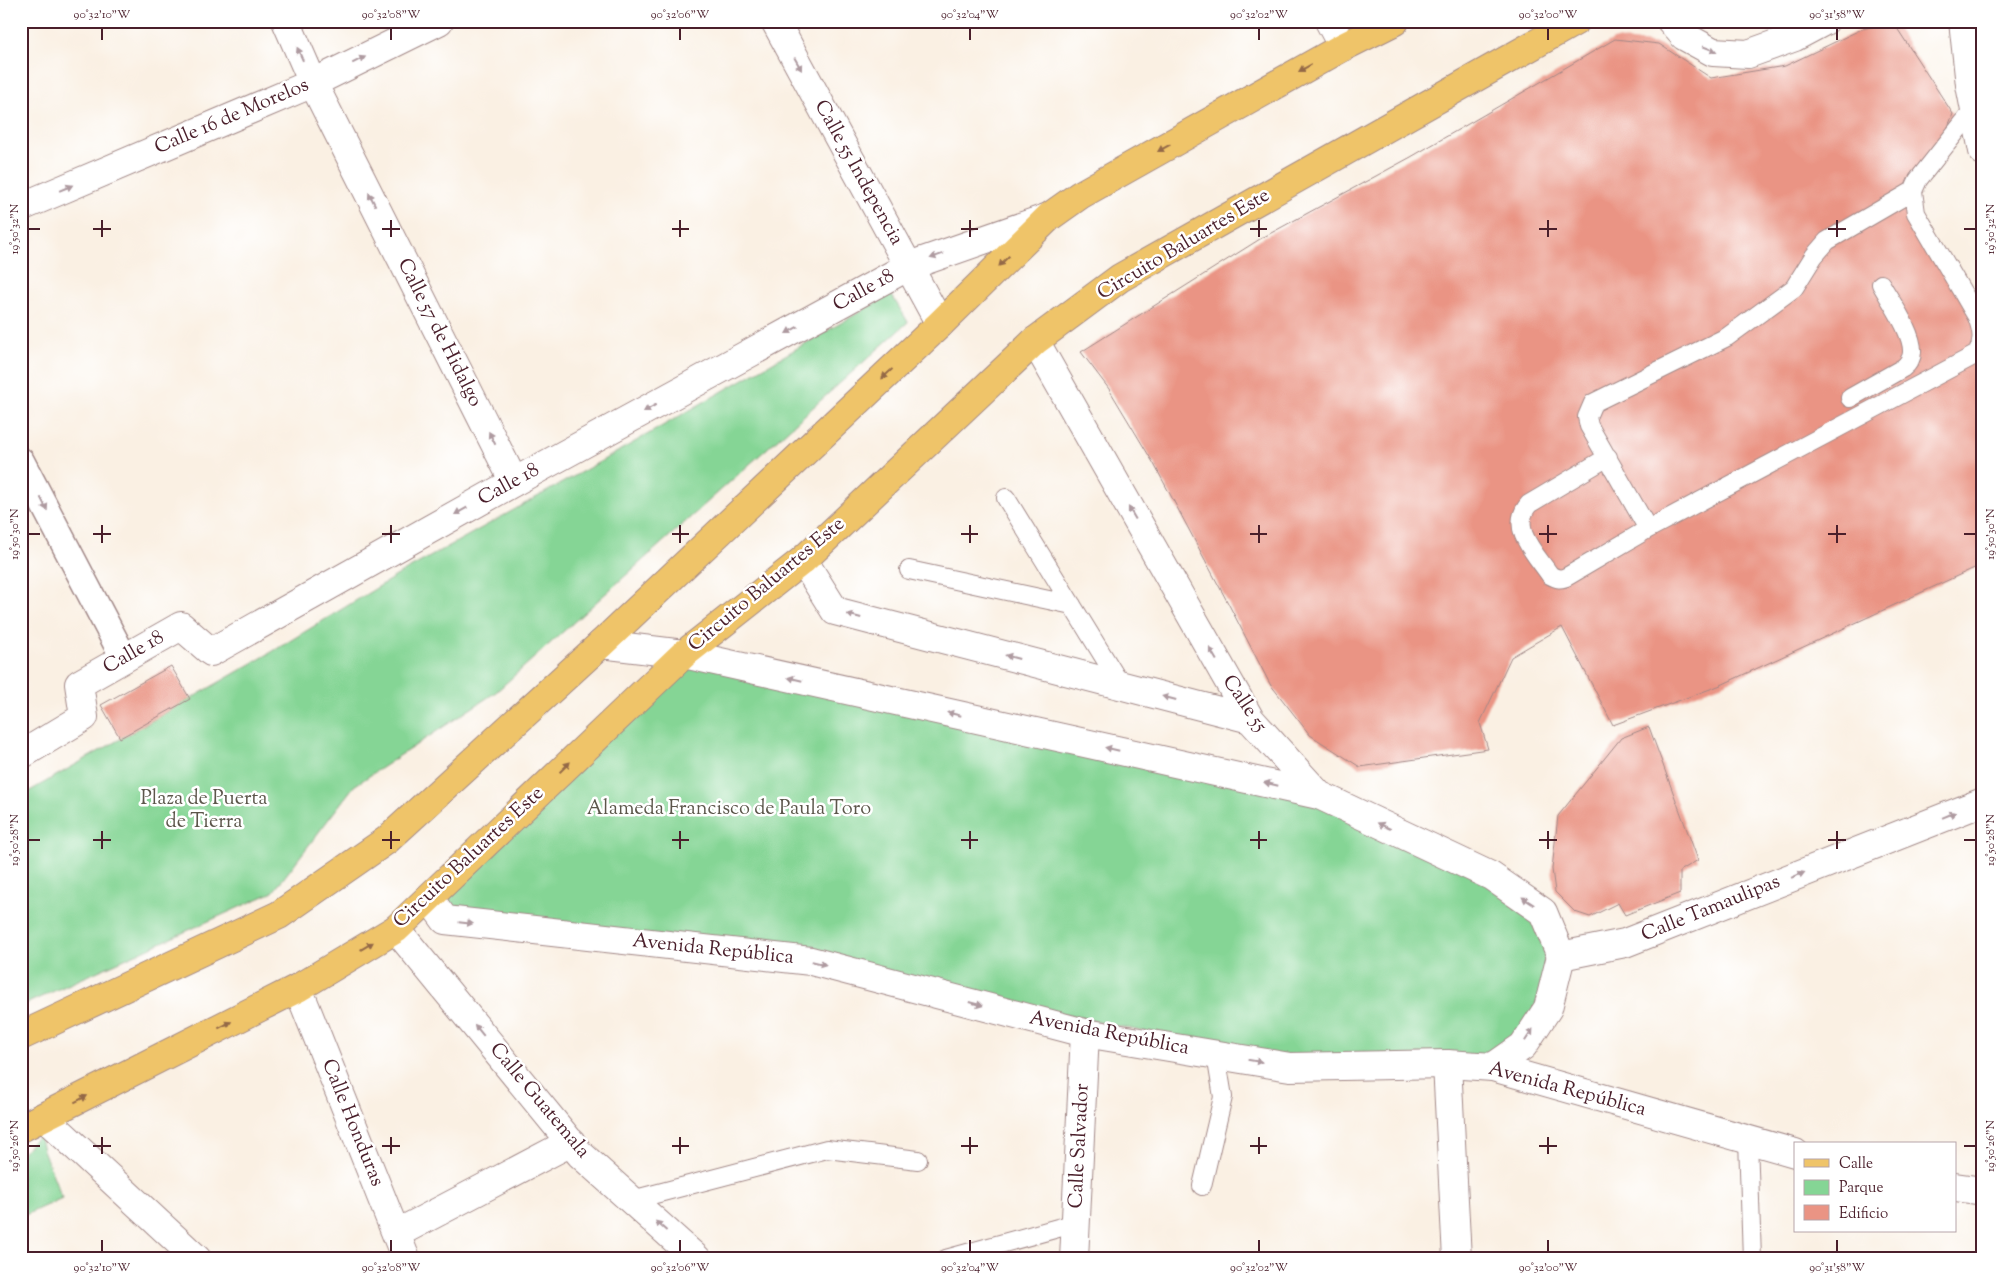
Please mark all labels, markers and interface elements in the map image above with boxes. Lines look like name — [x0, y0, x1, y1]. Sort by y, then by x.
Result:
text: 90°32'10"W — [74, 6, 131, 24]
text: 90°32'08"W — [362, 6, 421, 24]
text: 90°32'06"W — [651, 6, 710, 24]
text: 90°32'04"W — [941, 6, 1000, 24]
text: 90°32'02"W — [1230, 6, 1289, 24]
text: 90°32'00"W — [1519, 6, 1578, 24]
text: 90°31'58"W — [1809, 6, 1866, 24]
one-way arrow — [1703, 45, 1718, 53]
one-way arrow — [296, 47, 304, 61]
one-way arrow — [352, 56, 367, 64]
one-way arrow — [794, 57, 802, 71]
one-way arrow — [1298, 64, 1313, 72]
street label: Calle 16 de Morelos — [150, 71, 314, 163]
street label: Calle 55 Indepencia — [806, 95, 910, 251]
one-way arrow — [1157, 143, 1170, 152]
street label: Circuito Baluartes Este — [1092, 182, 1276, 308]
one-way arrow — [59, 184, 74, 192]
one-way arrow — [368, 192, 376, 207]
text: 19°50'32"N — [6, 203, 24, 254]
text: 19°50'32"N — [1982, 203, 2000, 254]
one-way arrow — [929, 252, 944, 260]
street label: Calle 57 de Hidalgo — [389, 254, 489, 412]
one-way arrow — [998, 255, 1010, 267]
street label: Calle 18 — [828, 262, 900, 320]
one-way arrow — [785, 326, 800, 334]
one-way arrow — [881, 368, 893, 380]
one-way arrow — [643, 404, 657, 412]
one-way arrow — [488, 431, 496, 445]
street label: Calle 18 — [473, 456, 545, 514]
one-way arrow — [40, 497, 48, 511]
one-way arrow — [1128, 506, 1137, 519]
one-way arrow — [455, 507, 468, 516]
text: 19°50'30"N — [6, 508, 24, 560]
text: 19°50'30"N — [1982, 508, 2000, 560]
street label: Circuito Baluartes Este — [682, 511, 852, 659]
one-way arrow — [847, 611, 862, 619]
street label: Calle 18 — [98, 624, 170, 682]
one-way arrow — [1208, 647, 1217, 660]
one-way arrow — [1004, 653, 1019, 661]
street label: Calle 55 — [1214, 670, 1274, 739]
one-way arrow — [787, 674, 803, 682]
one-way arrow — [1161, 694, 1176, 702]
one-way arrow — [946, 710, 961, 718]
one-way arrow — [1105, 745, 1120, 753]
one-way arrow — [559, 761, 571, 773]
street label: Circuito Baluartes Este — [387, 780, 551, 936]
one-way arrow — [1263, 780, 1279, 788]
park label: Plaza de Puerta de Tierra — [140, 785, 268, 837]
park label: Alameda Francisco de Paula Toro — [587, 795, 871, 824]
one-way arrow — [1942, 811, 1957, 819]
text: 19°50'28"N — [6, 814, 24, 866]
text: 19°50'28"N — [1982, 814, 2000, 866]
one-way arrow — [1377, 822, 1391, 830]
street label: Calle Tamaulipas — [1637, 868, 1785, 950]
one-way arrow — [1790, 870, 1805, 878]
one-way arrow — [1521, 896, 1535, 906]
one-way arrow — [459, 919, 475, 927]
street label: Avenida República — [631, 927, 795, 973]
one-way arrow — [361, 941, 374, 951]
one-way arrow — [811, 959, 826, 967]
one-way arrow — [969, 1001, 984, 1009]
street label: Avenida República — [1027, 1004, 1191, 1064]
one-way arrow — [218, 1021, 233, 1029]
one-way arrow — [474, 1024, 485, 1037]
one-way arrow — [1525, 1029, 1534, 1042]
street label: Calle Guatemala — [482, 1037, 596, 1165]
street label: Calle Honduras — [313, 1055, 391, 1191]
street label: Avenida República — [1485, 1055, 1649, 1125]
one-way arrow — [1247, 1057, 1263, 1065]
street label: Calle Salvador — [1062, 1082, 1098, 1209]
one-way arrow — [74, 1095, 88, 1103]
text: 19°50'26"N — [6, 1120, 24, 1172]
text: 19°50'26"N — [1982, 1120, 2000, 1172]
legend — [1794, 1142, 1956, 1232]
text: Calle — [1839, 1154, 1873, 1175]
text: Parque — [1839, 1178, 1883, 1199]
text: Edificio — [1839, 1204, 1888, 1225]
one-way arrow — [655, 1220, 667, 1232]
text: 90°32'10"W — [74, 1259, 131, 1277]
text: 90°32'08"W — [362, 1259, 421, 1277]
text: 90°32'06"W — [651, 1259, 710, 1277]
text: 90°32'04"W — [941, 1259, 1000, 1277]
text: 90°32'02"W — [1230, 1259, 1289, 1277]
text: 90°32'00"W — [1519, 1259, 1578, 1277]
text: 90°31'58"W — [1809, 1259, 1866, 1277]

